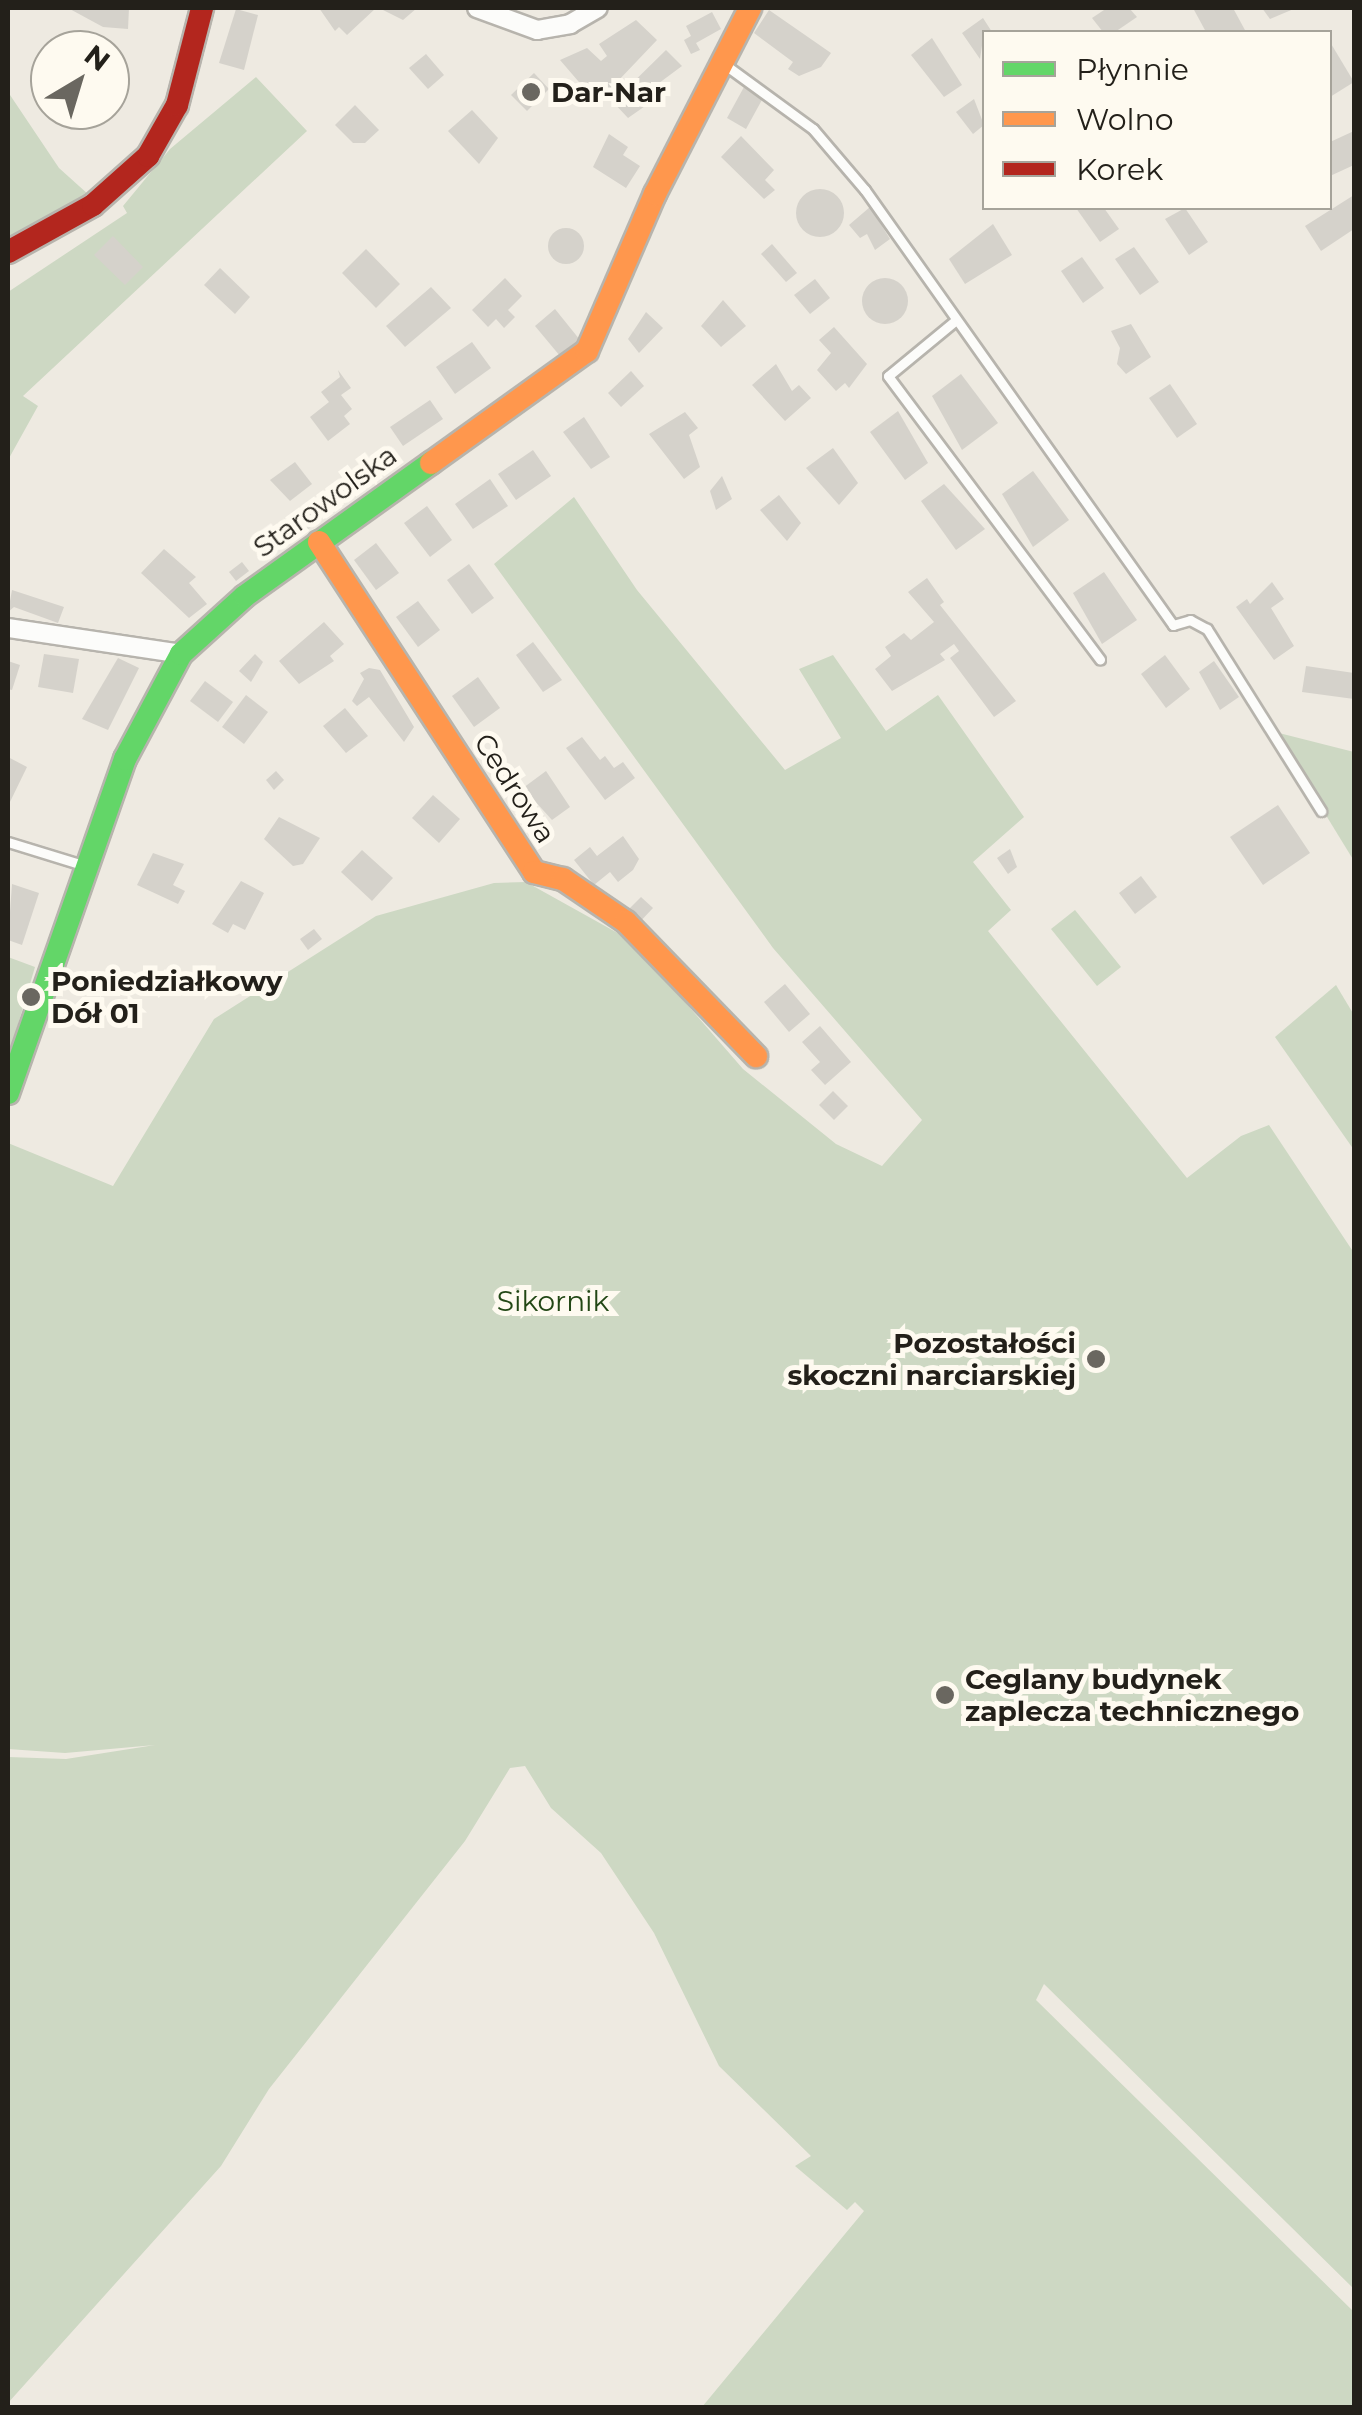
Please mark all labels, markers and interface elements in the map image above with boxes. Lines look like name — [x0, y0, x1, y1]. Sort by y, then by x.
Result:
north arrow — [30, 30, 130, 130]
legend — [982, 30, 1332, 210]
text: N — [78, 38, 117, 78]
text: Płynnie — [1076, 51, 1189, 88]
place label: Dar-Nar — [551, 75, 666, 109]
marker: Dar-Nar — [520, 81, 542, 103]
text: Wolno — [1076, 101, 1174, 138]
text: Korek — [1076, 151, 1163, 188]
street label: Starowolska — [247, 438, 403, 564]
street label: Cedrowa — [467, 727, 563, 849]
place label: Poniedziałkowy Dół 01 — [51, 964, 283, 1030]
marker: Poniedziałkowy Dół 01 — [20, 986, 42, 1008]
park label: Sikornik — [497, 1284, 609, 1318]
place label: Pozostałości skoczni narciarskiej — [787, 1326, 1076, 1392]
marker: Pozostałości skoczni narciarskiej — [1085, 1348, 1107, 1370]
place label: Ceglany budynek zaplecza technicznego — [965, 1662, 1299, 1728]
marker: Ceglany budynek zaplecza technicznego — [934, 1684, 956, 1706]

